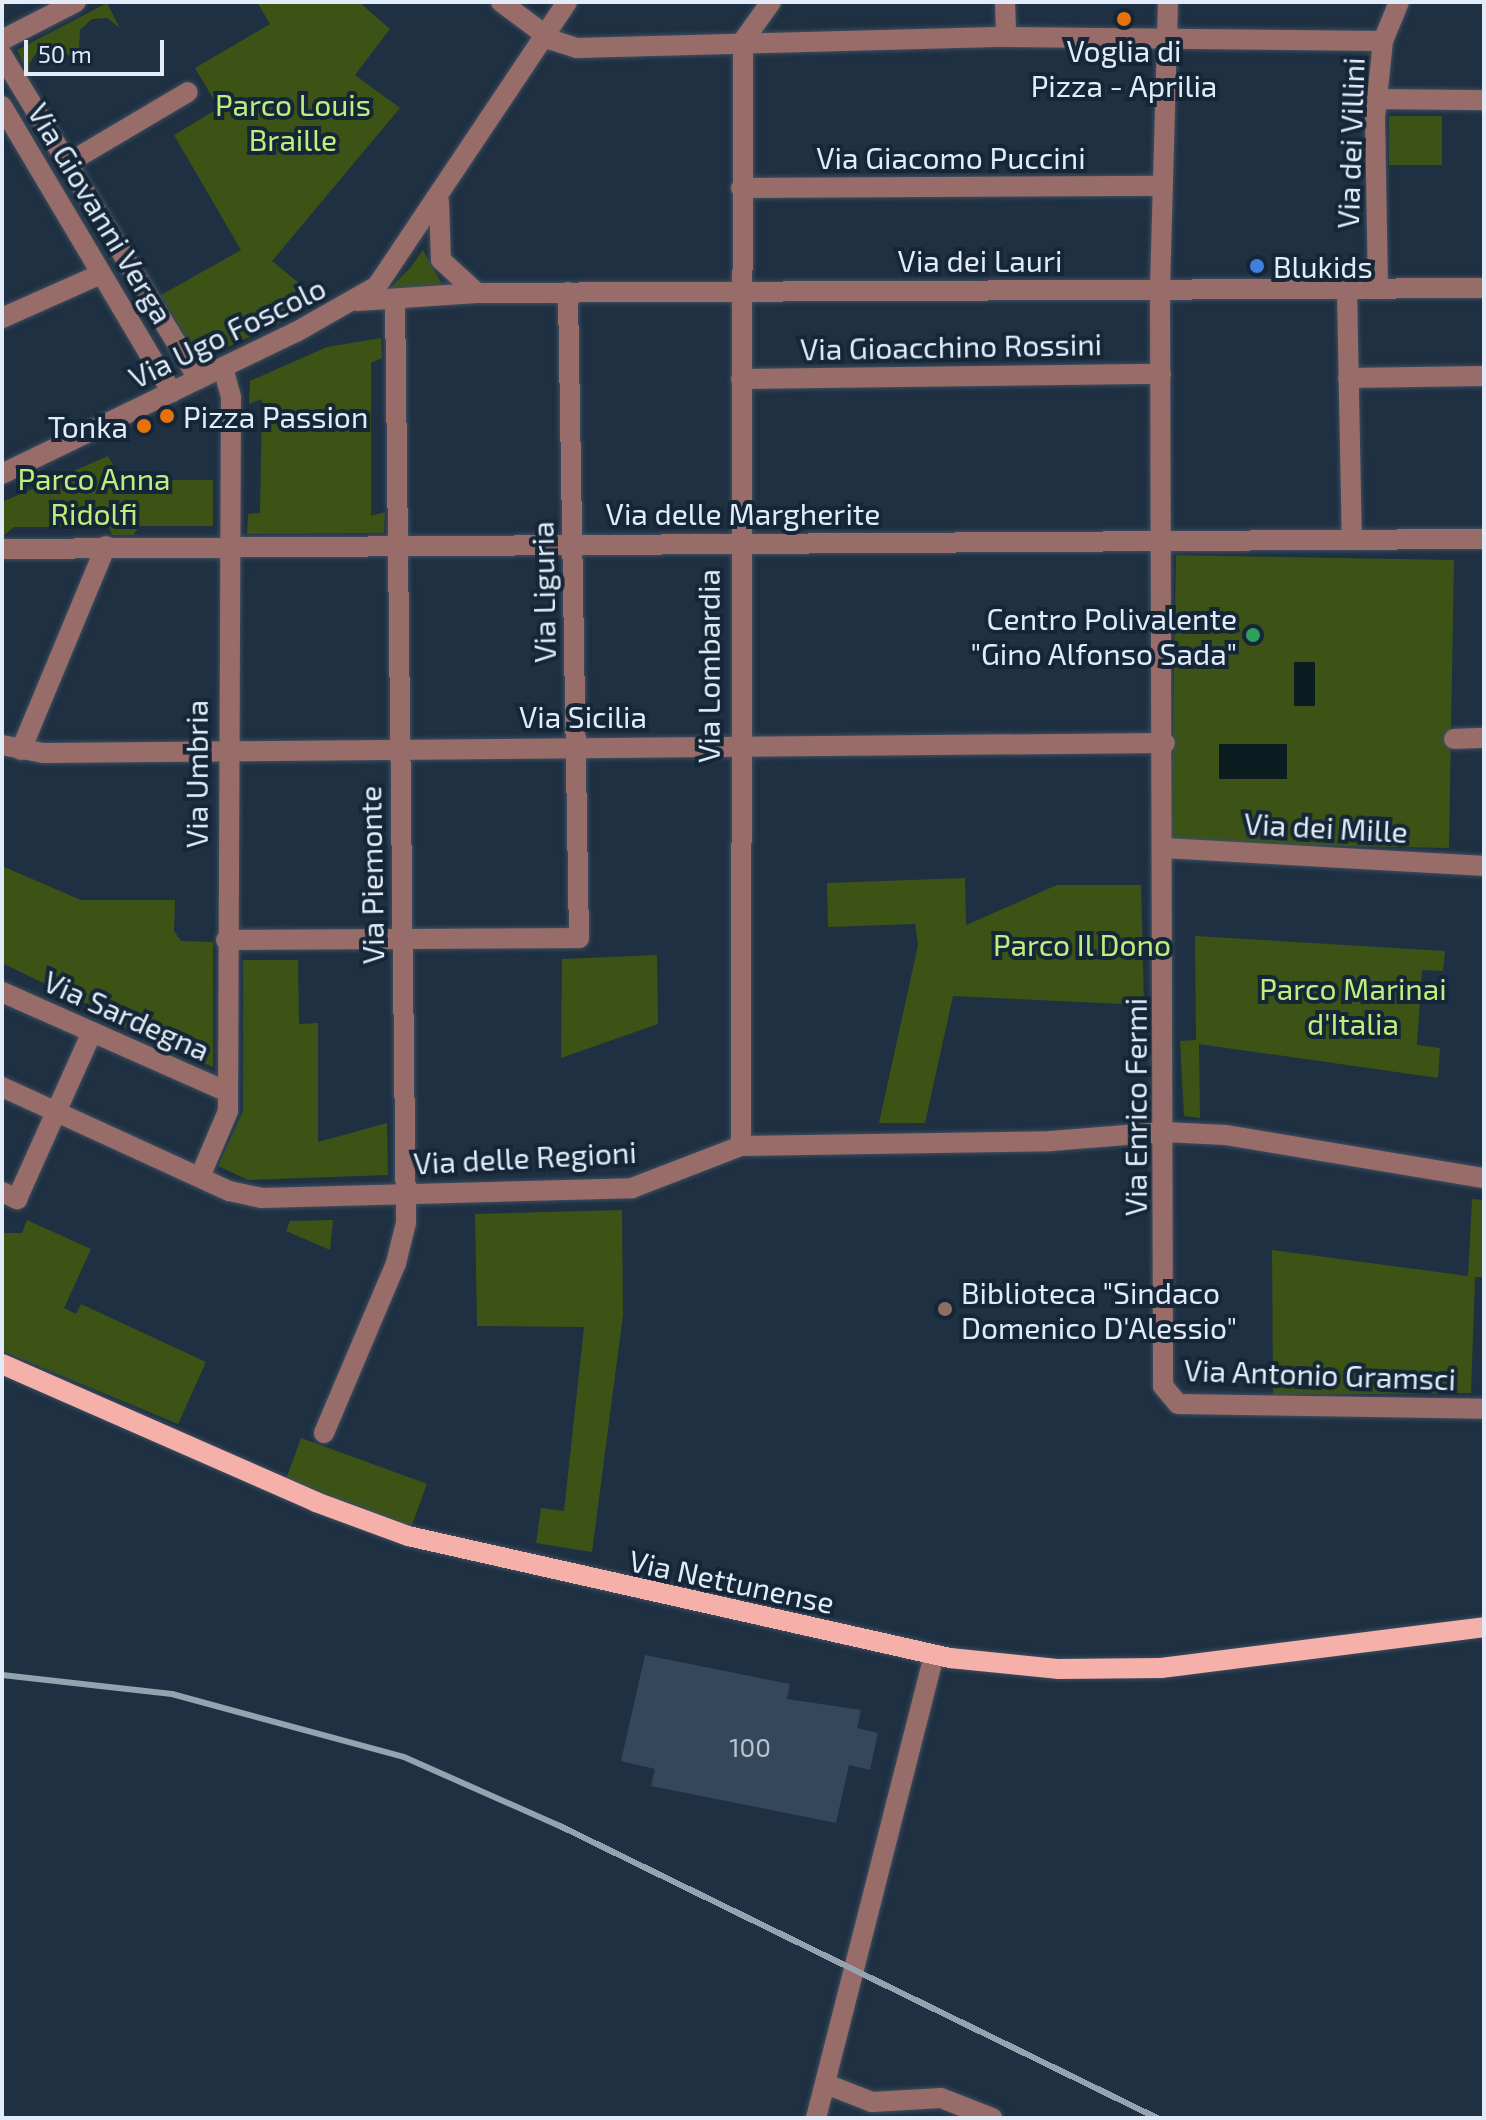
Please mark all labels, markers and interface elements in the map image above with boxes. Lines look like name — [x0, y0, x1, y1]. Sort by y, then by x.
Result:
marker: Voglia di Pizza - Aprilia — [1115, 10, 1133, 28]
scale bar — [28, 24, 168, 74]
place label: Voglia di Pizza - Aprilia — [1030, 32, 1218, 102]
text: 50 m — [38, 39, 92, 68]
street label: Via dei Villini — [1329, 56, 1371, 230]
park label: Parco Louis Braille — [215, 86, 371, 156]
street label: Via Giovanni Verga — [21, 96, 181, 330]
street label: Via Giacomo Puccini — [816, 139, 1086, 175]
street label: Via dei Lauri — [898, 242, 1062, 278]
place label: Blukids — [1273, 248, 1373, 284]
marker: Blukids — [1248, 257, 1266, 275]
street label: Via Ugo Foscolo — [123, 269, 331, 395]
street label: Via Gioacchino Rossini — [800, 325, 1102, 367]
place label: Pizza Passion — [183, 398, 368, 434]
marker: Pizza Passion — [158, 407, 176, 425]
place label: Tonka — [48, 408, 128, 444]
marker: Tonka — [135, 417, 153, 435]
park label: Parco Anna Ridolfi — [17, 460, 171, 530]
street label: Via delle Margherite — [606, 495, 880, 531]
street label: Via Liguria — [524, 521, 562, 663]
street label: Via Lombardia — [690, 569, 726, 763]
place label: Centro Polivalente "Gino Alfonso Sada" — [970, 600, 1237, 670]
marker: Centro Polivalente "Gino Alfonso Sada" — [1244, 626, 1262, 644]
street label: Via Sicilia — [519, 698, 647, 734]
street label: Via Umbria — [178, 700, 214, 848]
street label: Via Piemonte — [351, 785, 391, 965]
street label: Via dei Mille — [1243, 805, 1409, 849]
park label: Parco Il Dono — [993, 926, 1171, 962]
street label: Via Sardegna — [38, 962, 216, 1068]
park label: Parco Marinai d'Italia — [1259, 970, 1447, 1040]
street label: Via Enrico Fermi — [1117, 998, 1153, 1216]
street label: Via delle Regioni — [413, 1133, 637, 1181]
place label: Biblioteca "Sindaco Domenico D'Alessio" — [961, 1274, 1237, 1344]
marker: Biblioteca "Sindaco Domenico D'Alessio" — [936, 1300, 954, 1318]
street label: Via Antonio Gramsci — [1183, 1351, 1457, 1397]
street label: Via Nettunense — [626, 1542, 838, 1620]
house number: 100 — [729, 1731, 771, 1763]

